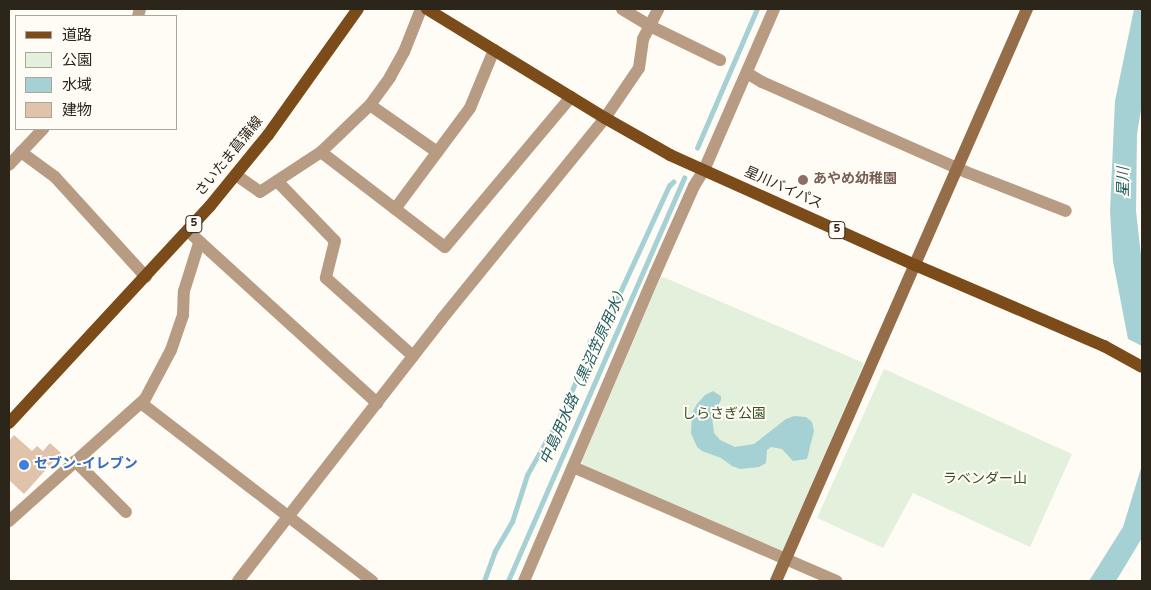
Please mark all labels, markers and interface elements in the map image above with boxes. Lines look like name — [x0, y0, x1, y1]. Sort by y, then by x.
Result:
legend — [15, 15, 178, 130]
text: 道路 — [62, 27, 92, 46]
text: 公園 — [62, 52, 92, 71]
text: 水域 — [62, 77, 92, 96]
text: 建物 — [62, 102, 92, 121]
street label: さいたま菖蒲線 — [193, 114, 267, 200]
street label: 星川バイパス — [741, 164, 825, 214]
water label: 星川 — [1116, 167, 1134, 197]
place label: あやめ幼稚園 — [813, 172, 897, 188]
marker: あやめ幼稚園 — [797, 174, 809, 186]
road number: 5 — [185, 214, 203, 233]
road number: 5 — [828, 220, 846, 240]
water label: 中島用水路（黒沼笠原用水） — [537, 282, 633, 468]
park label: しらさぎ公園 — [682, 407, 766, 423]
place label: セブン-イレブン — [34, 457, 138, 473]
marker: セブン-イレブン — [18, 459, 30, 471]
park label: ラベンダー山 — [943, 472, 1027, 488]

